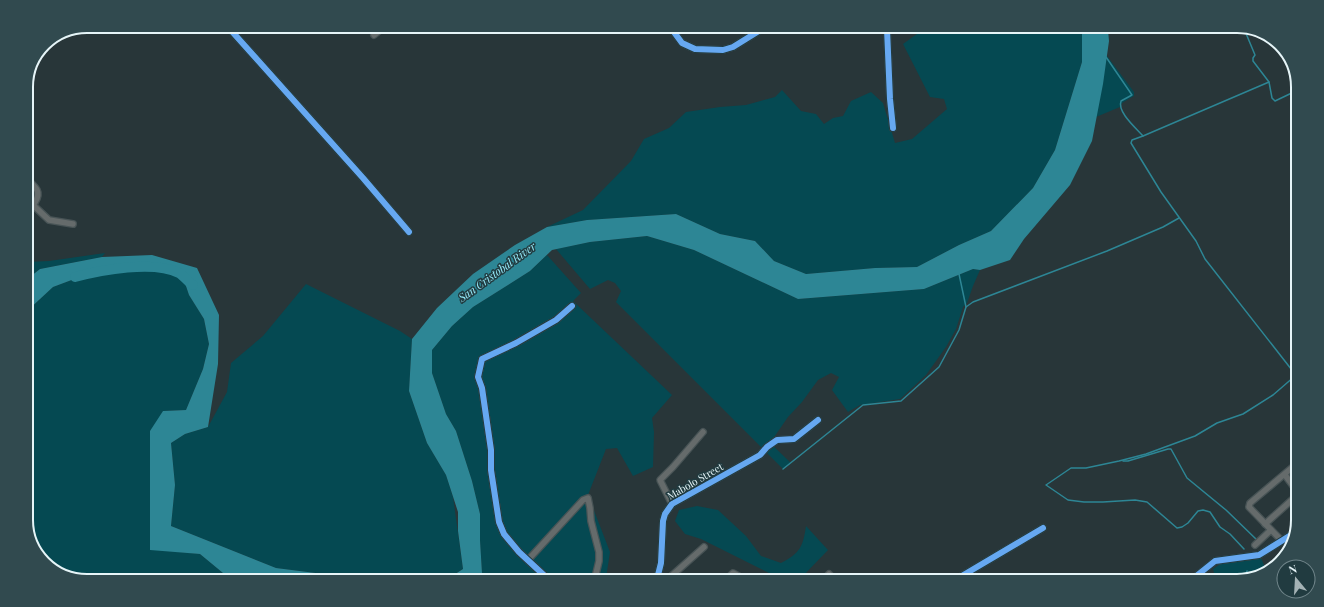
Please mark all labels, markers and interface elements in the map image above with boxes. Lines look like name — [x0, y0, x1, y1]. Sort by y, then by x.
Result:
water label: San Cristobal River — [454, 238, 539, 305]
street label: Mabolo Street — [665, 459, 726, 503]
north arrow — [1276, 559, 1316, 599]
text: N — [1287, 561, 1299, 577]

